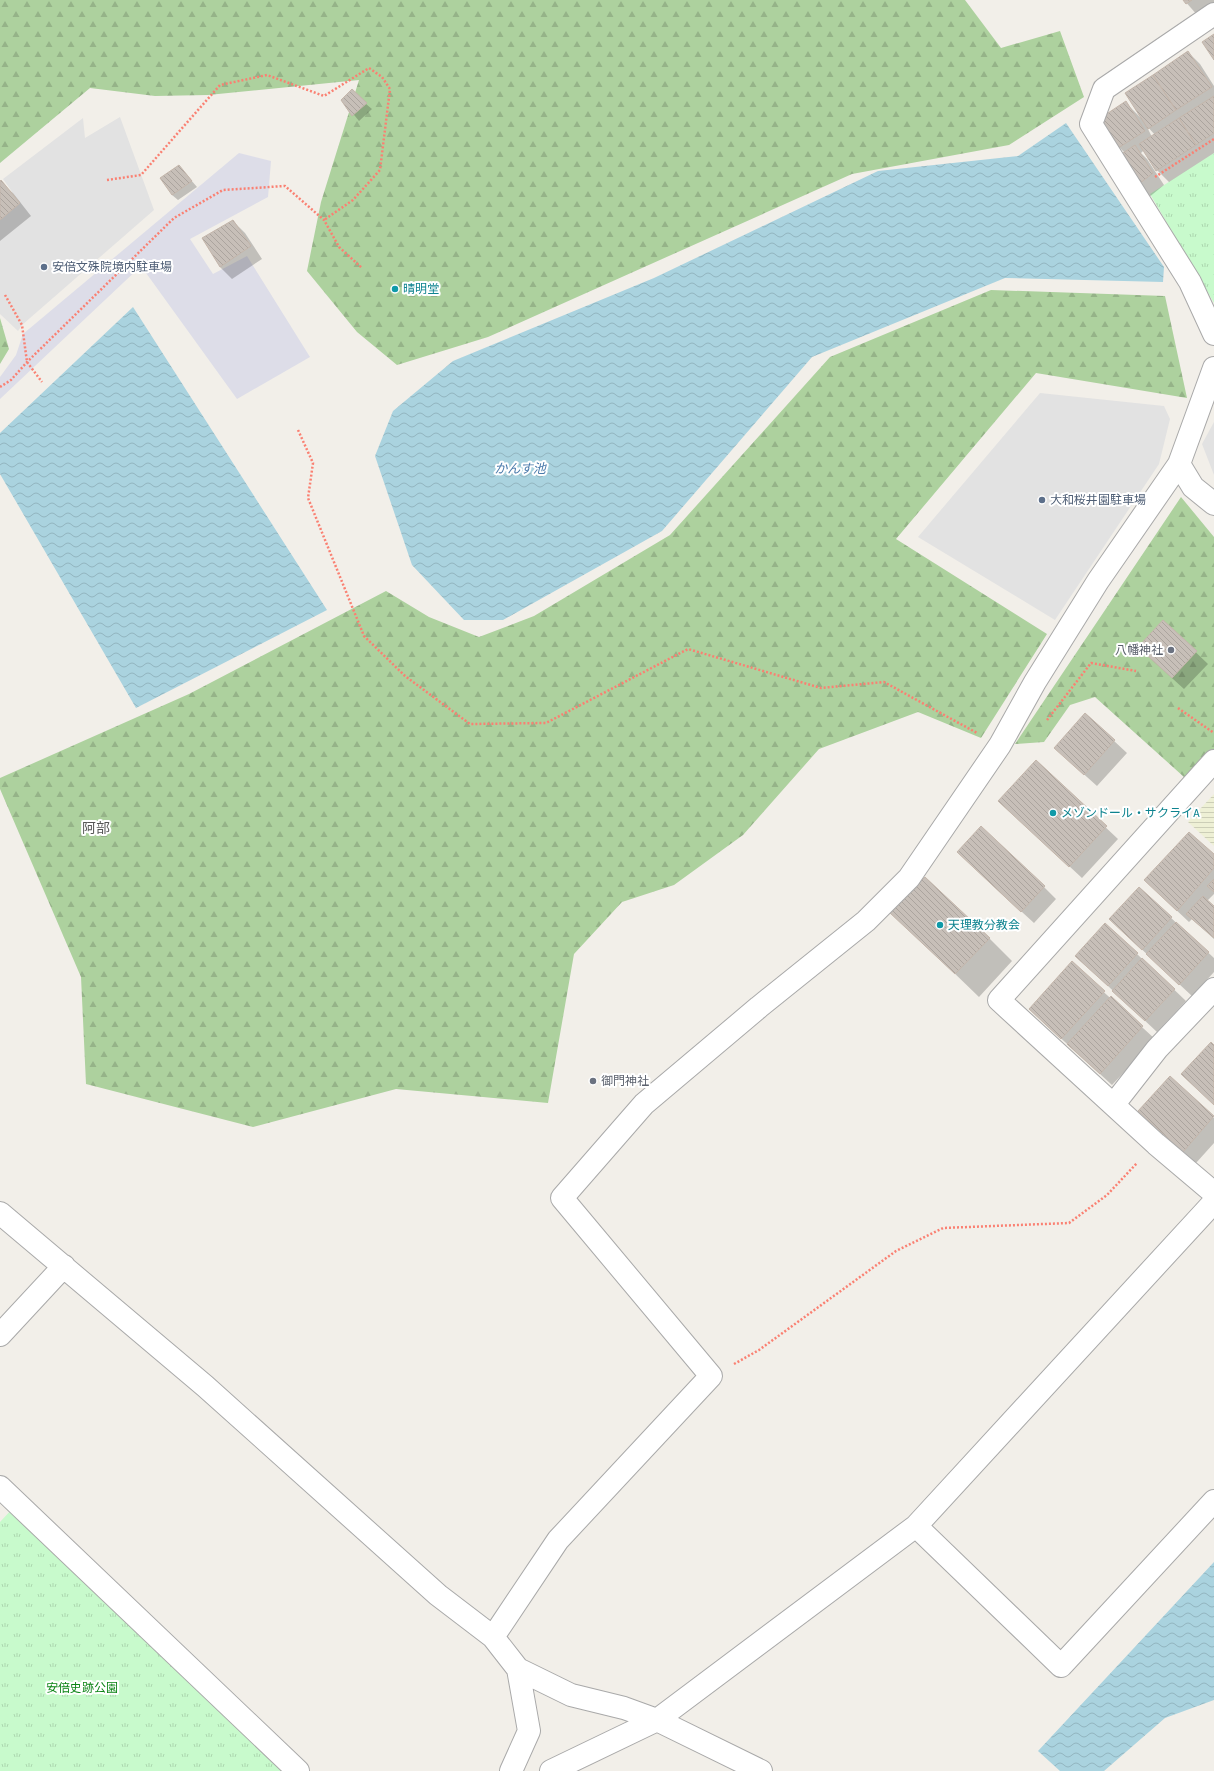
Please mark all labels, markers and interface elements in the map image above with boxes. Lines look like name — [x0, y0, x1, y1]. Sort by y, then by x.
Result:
place label: 安倍文殊院境内駐車場 — [52, 260, 172, 274]
marker: 安倍文殊院境内駐車場 — [39, 262, 49, 272]
place label: 晴明堂 — [403, 282, 439, 296]
marker: 晴明堂 — [390, 284, 400, 294]
water label: かんす池 — [494, 461, 548, 476]
place label: 大和桜井園駐車場 — [1050, 493, 1146, 507]
marker: 大和桜井園駐車場 — [1037, 495, 1047, 505]
place label: 八幡神社 — [1115, 643, 1163, 657]
marker: 八幡神社 — [1166, 645, 1176, 655]
place label: メゾンドール・サクライA — [1061, 806, 1200, 820]
marker: メゾンドール・サクライA — [1048, 808, 1058, 818]
district label: 阿部 — [82, 820, 110, 837]
place label: 天理教分教会 — [948, 918, 1020, 932]
marker: 天理教分教会 — [935, 920, 945, 930]
place label: 御門神社 — [601, 1074, 649, 1088]
marker: 御門神社 — [588, 1076, 598, 1086]
park label: 安倍史跡公園 — [46, 1681, 118, 1695]

